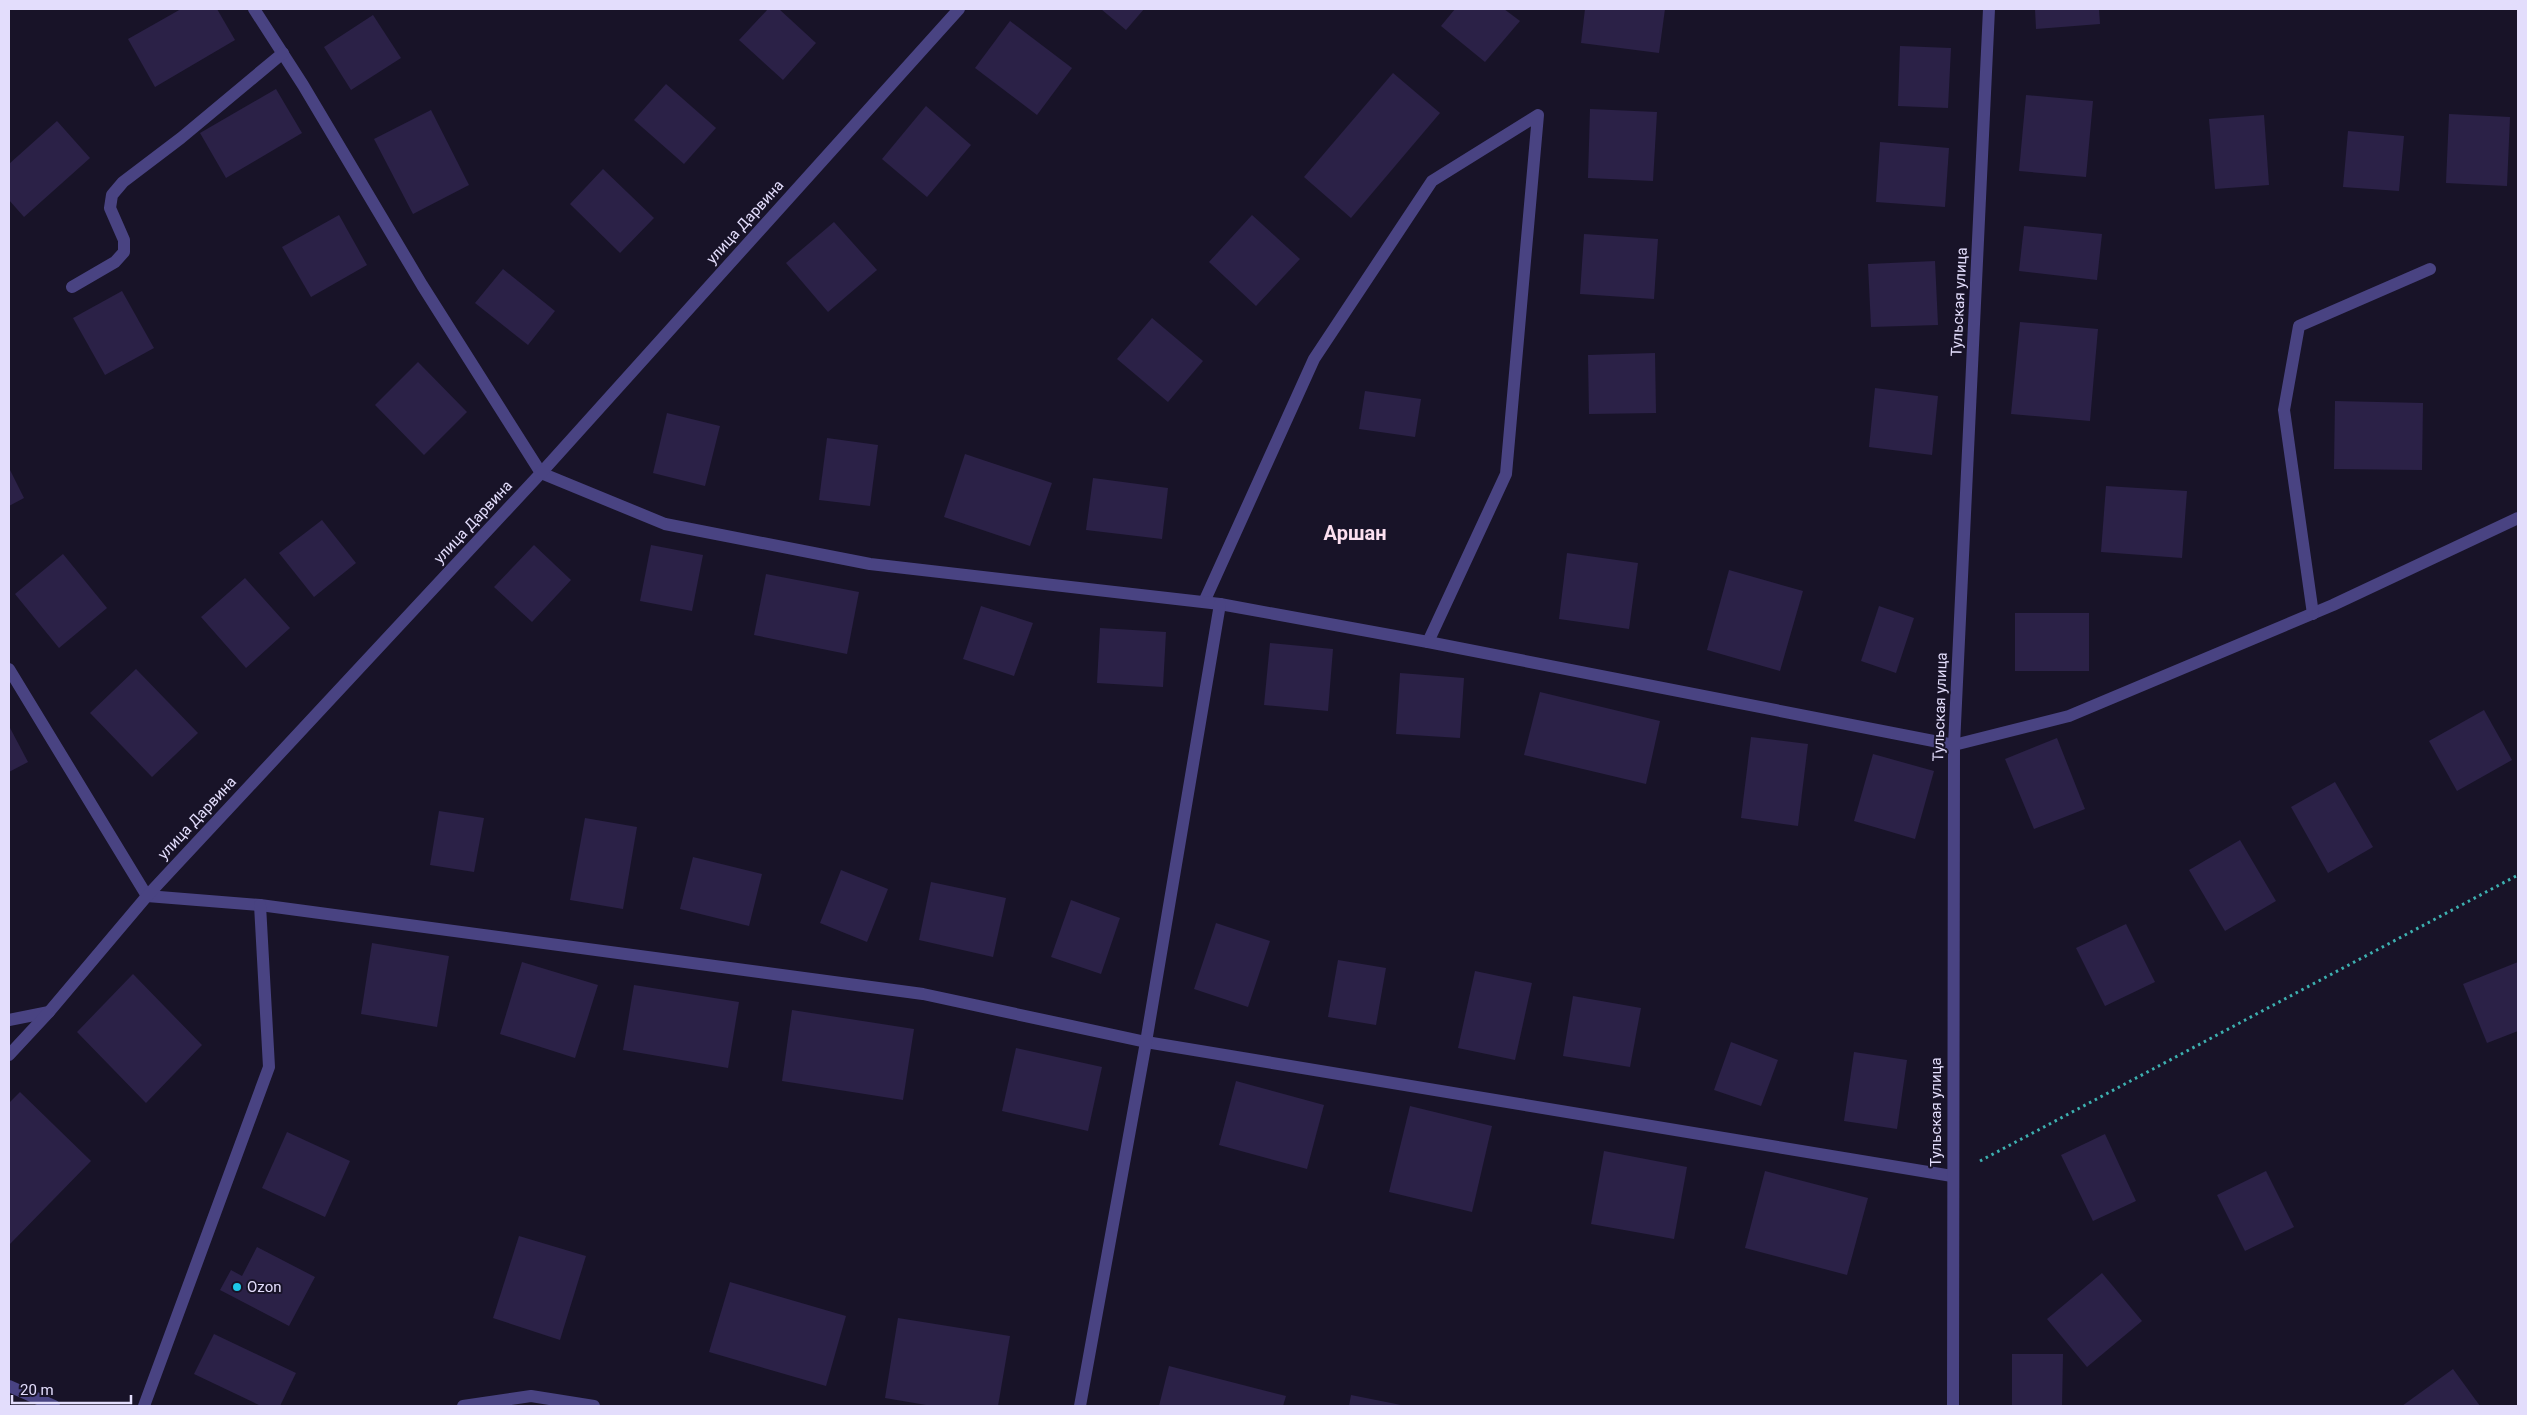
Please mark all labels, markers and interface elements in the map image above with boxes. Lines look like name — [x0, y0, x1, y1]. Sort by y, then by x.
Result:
street label: улица Дарвина — [703, 176, 787, 268]
street label: Тульская улица — [1947, 247, 1971, 357]
street label: улица Дарвина — [430, 477, 516, 567]
district label: Аршан — [1324, 521, 1386, 545]
street label: Тульская улица — [1929, 652, 1951, 762]
street label: улица Дарвина — [154, 773, 240, 863]
street label: Тульская улица — [1927, 1057, 1945, 1167]
place label: Ozon — [247, 1278, 281, 1296]
marker: Ozon — [231, 1281, 243, 1293]
scale bar — [12, 1372, 131, 1404]
text: 20 m — [20, 1381, 54, 1399]

